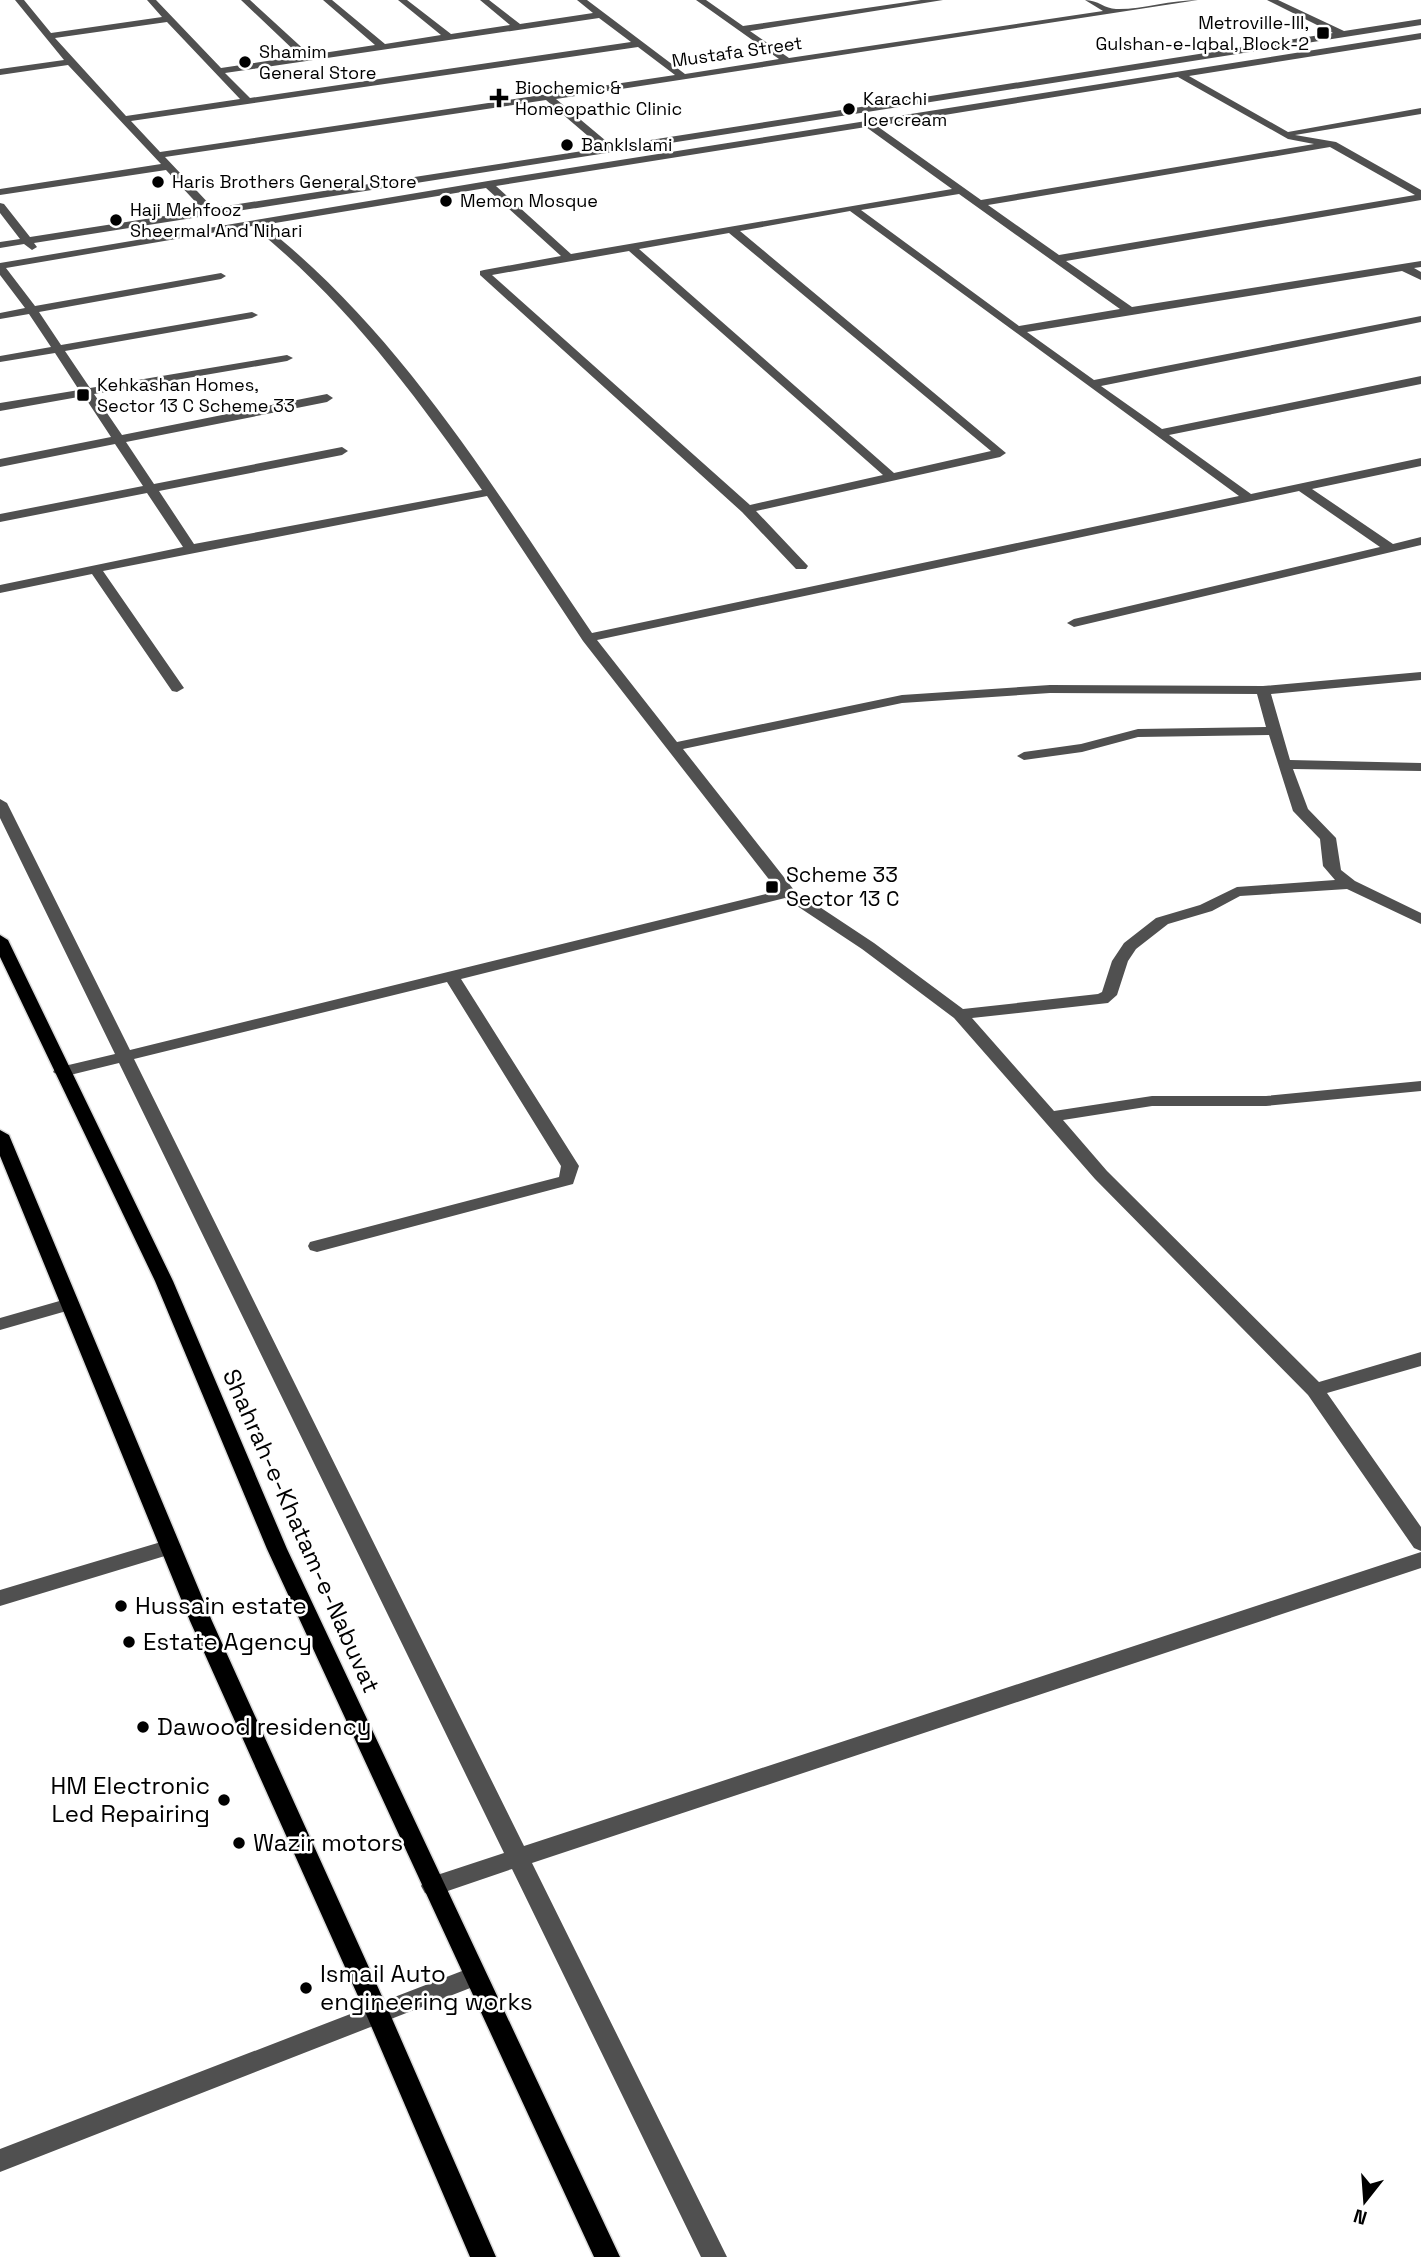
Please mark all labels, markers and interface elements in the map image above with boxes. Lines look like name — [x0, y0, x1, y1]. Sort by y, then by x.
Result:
place label: Metroville-III, Gulshan-e-Iqbal, Block-2 — [1095, 11, 1309, 55]
marker: Metroville-III, Gulshan-e-Iqbal, Block-2 — [1315, 25, 1331, 41]
street label: Mustafa Street — [670, 31, 804, 72]
place label: Shamim General Store — [259, 40, 376, 84]
marker: Shamim General Store — [237, 54, 253, 70]
place label: Biochemic & Homeopathic Clinic — [515, 76, 682, 120]
place label: Karachi Ice cream — [863, 87, 947, 131]
marker: Biochemic & Homeopathic Clinic — [489, 88, 509, 108]
marker: Karachi Ice cream — [841, 101, 857, 117]
place label: BankIslami — [581, 133, 673, 156]
marker: BankIslami — [559, 137, 575, 153]
place label: Haris Brothers General Store — [172, 170, 417, 193]
marker: Haris Brothers General Store — [150, 174, 166, 190]
place label: Memon Mosque — [460, 189, 598, 212]
marker: Memon Mosque — [438, 193, 454, 209]
place label: Haji Mehfooz Sheermal And Nihari — [130, 198, 302, 242]
marker: Haji Mehfooz Sheermal And Nihari — [108, 212, 124, 228]
place label: Kehkashan Homes, Sector 13 C Scheme 33 — [97, 373, 295, 417]
marker: Kehkashan Homes, Sector 13 C Scheme 33 — [75, 387, 91, 403]
place label: Scheme 33 Sector 13 C — [786, 861, 899, 912]
marker: Scheme 33 Sector 13 C — [764, 879, 780, 895]
street label: Shahrah-e-Khatam-e-Nabuvat — [216, 1364, 387, 1698]
place label: Hussain estate — [135, 1590, 307, 1621]
marker: Hussain estate — [113, 1598, 129, 1614]
place label: Estate Agency — [143, 1626, 312, 1657]
marker: Estate Agency — [121, 1634, 137, 1650]
place label: Dawood residency — [157, 1711, 372, 1742]
marker: Dawood residency — [135, 1719, 151, 1735]
place label: HM Electronic Led Repairing — [50, 1770, 210, 1829]
marker: HM Electronic Led Repairing — [216, 1792, 232, 1808]
place label: Wazir motors — [253, 1827, 403, 1858]
marker: Wazir motors — [231, 1835, 247, 1851]
place label: Ismail Auto engineering works — [320, 1958, 533, 2017]
marker: Ismail Auto engineering works — [298, 1980, 314, 1996]
north arrow — [1330, 2166, 1400, 2236]
text: N — [1350, 2203, 1370, 2231]

